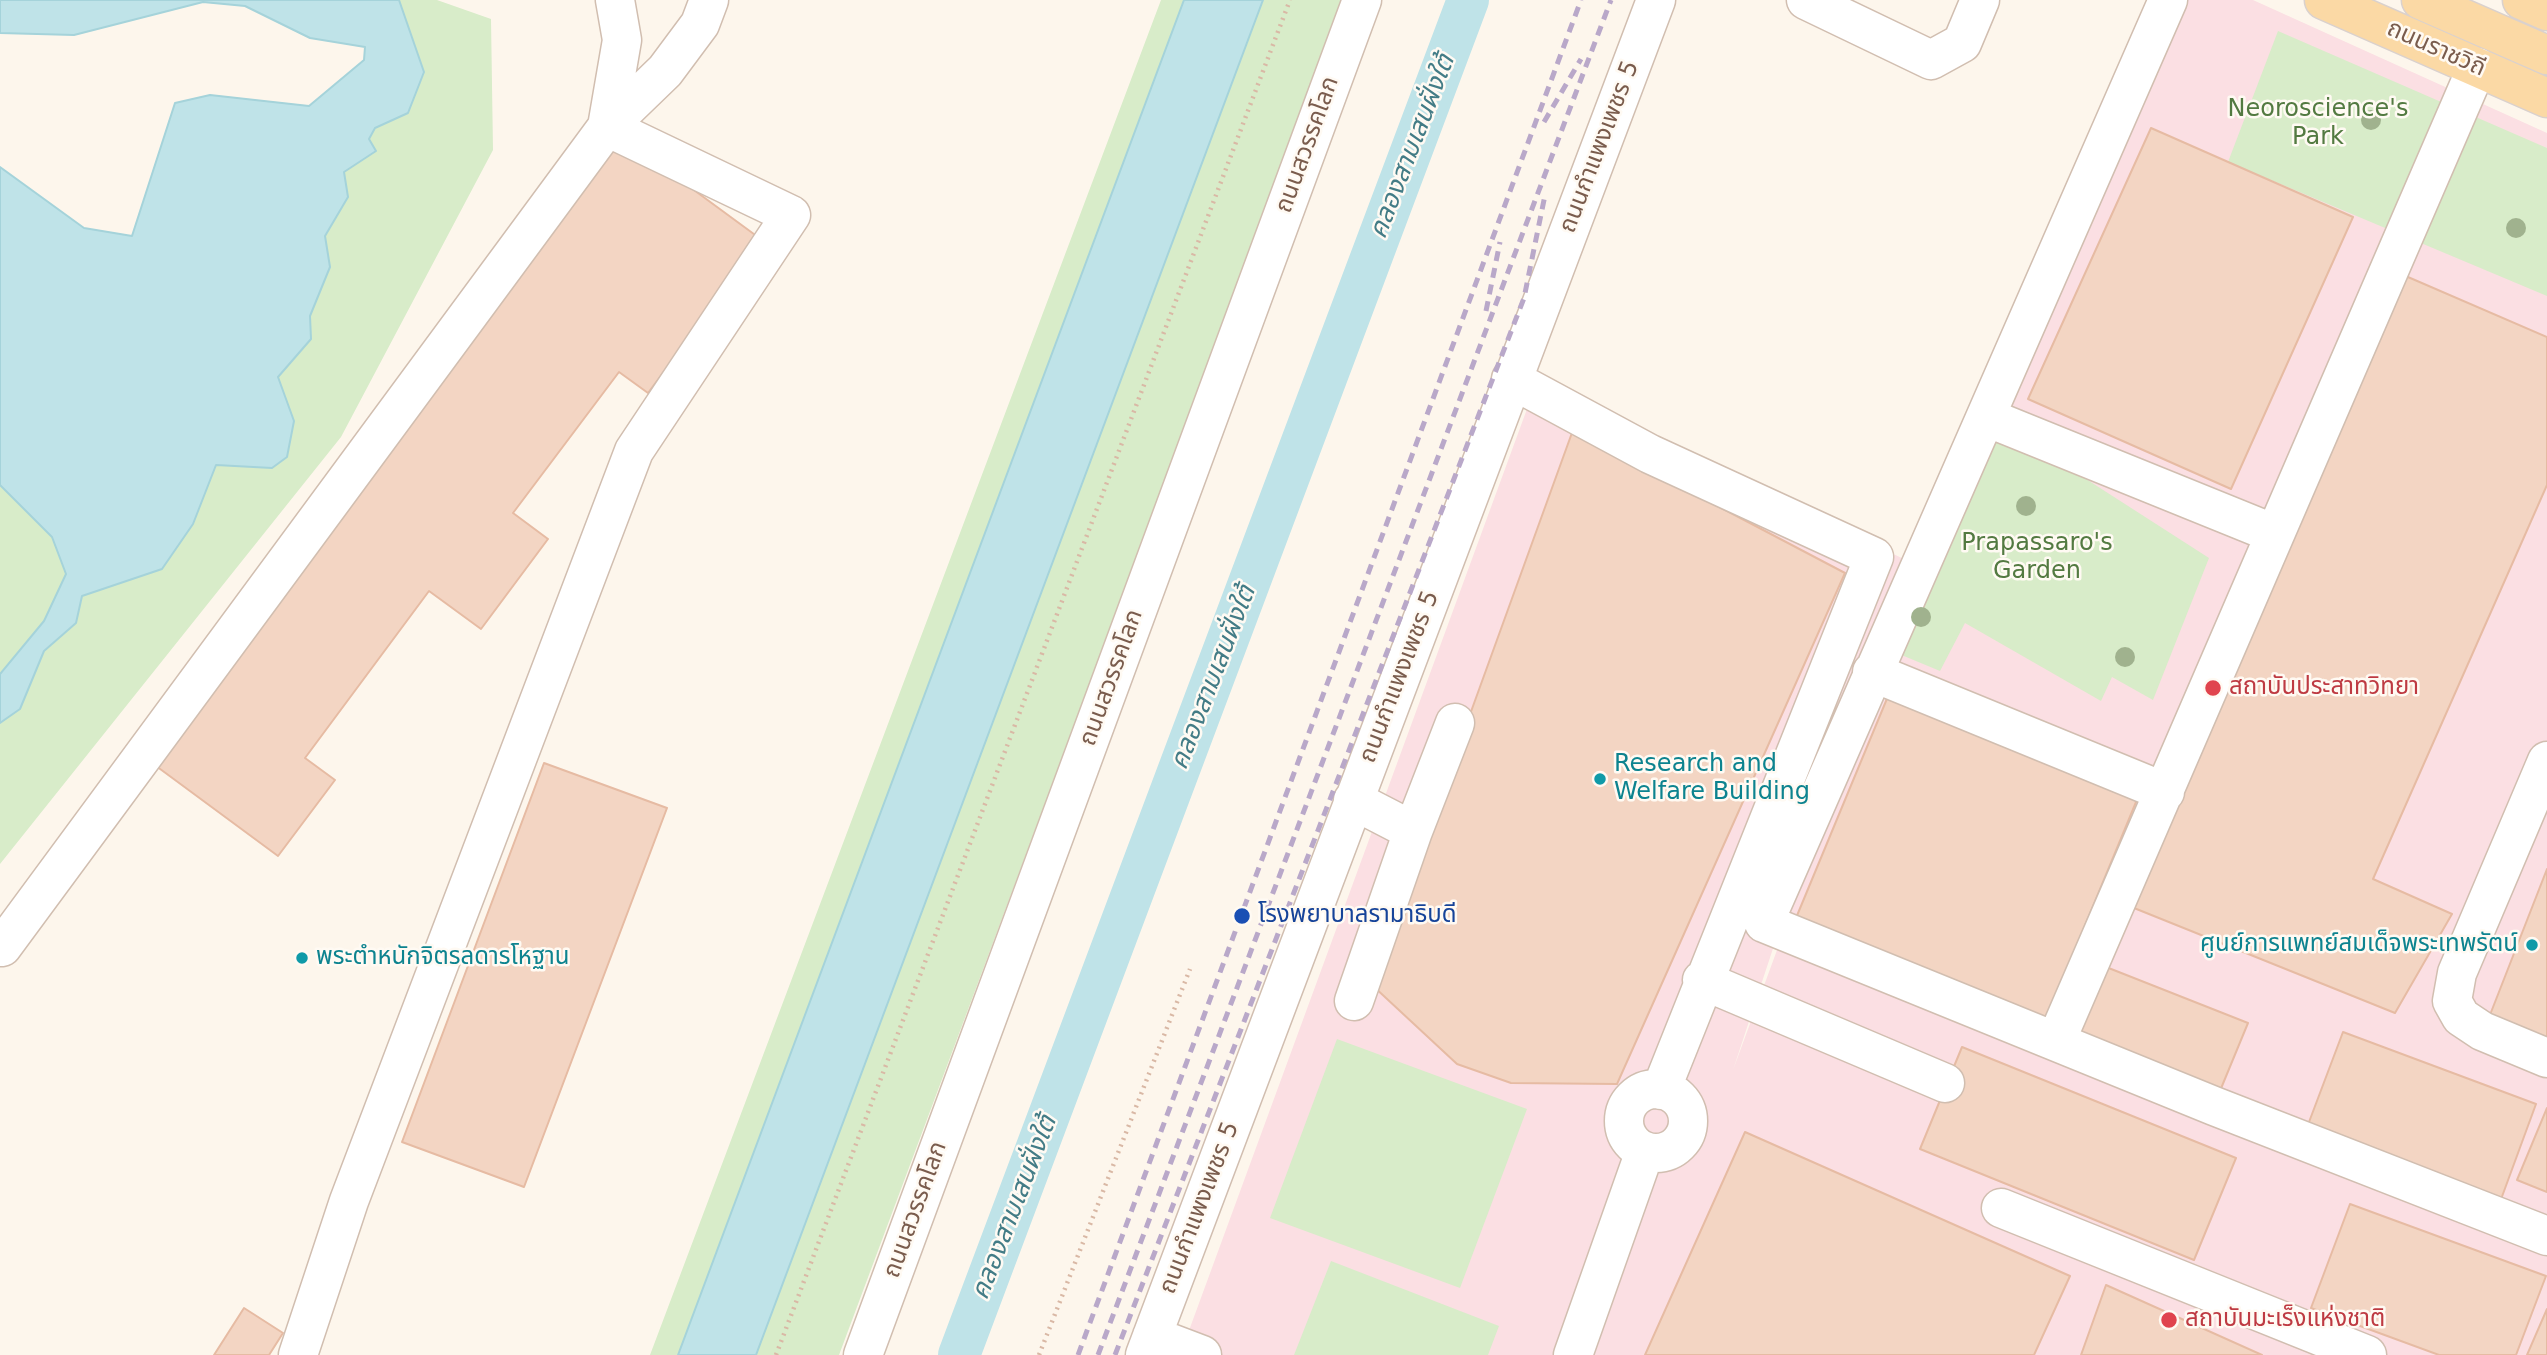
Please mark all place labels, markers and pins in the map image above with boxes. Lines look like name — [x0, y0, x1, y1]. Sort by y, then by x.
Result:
place label: สถาบันประสาทวิทยา — [2229, 674, 2419, 702]
marker: สถาบันประสาทวิทยา — [2203, 678, 2223, 698]
place label: Research and Welfare Building — [1614, 751, 1810, 807]
marker: Research and Welfare Building — [1592, 771, 1608, 787]
place label: โรงพยาบาลรามาธิบดี — [1258, 902, 1457, 930]
marker: โรงพยาบาลรามาธิบดี — [1232, 906, 1252, 926]
place label: ศูนย์การแพทย์สมเด็จพระเทพรัตน์ — [2200, 931, 2518, 959]
marker: ศูนย์การแพทย์สมเด็จพระเทพรัตน์ — [2524, 937, 2540, 953]
place label: พระตำหนักจิตรลดารโหฐาน — [316, 944, 569, 972]
marker: พระตำหนักจิตรลดารโหฐาน — [294, 950, 310, 966]
place label: สถาบันมะเร็งแห่งชาติ — [2185, 1306, 2385, 1334]
marker: สถาบันมะเร็งแห่งชาติ — [2159, 1310, 2179, 1330]

